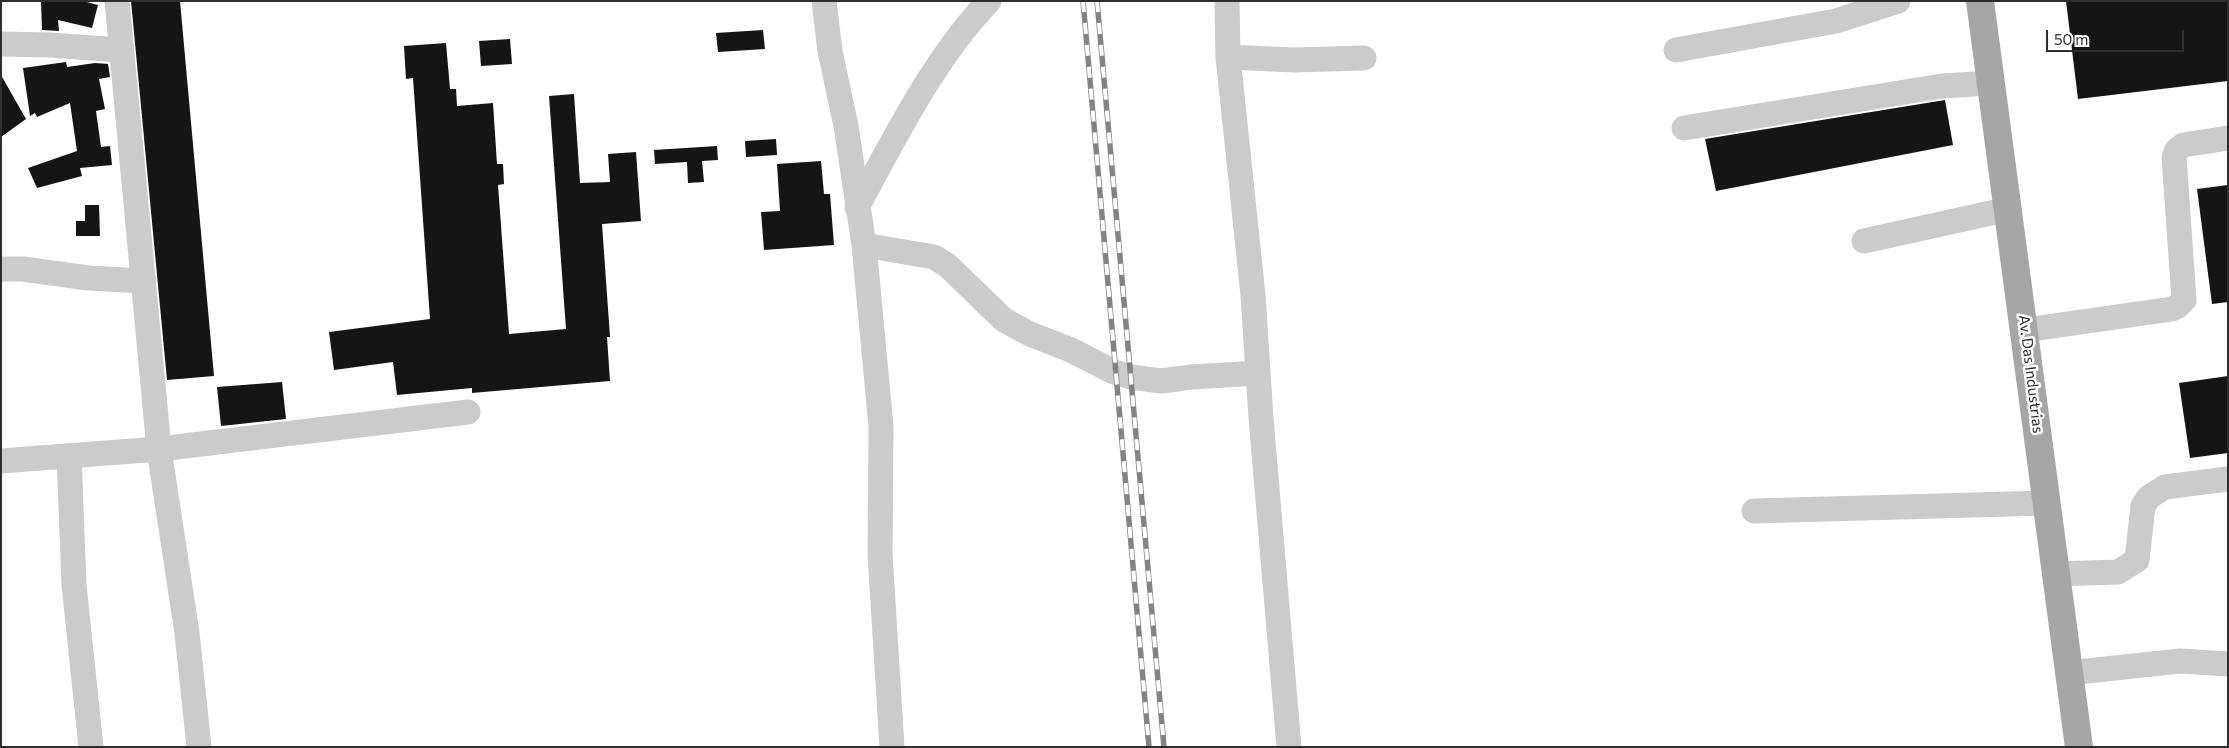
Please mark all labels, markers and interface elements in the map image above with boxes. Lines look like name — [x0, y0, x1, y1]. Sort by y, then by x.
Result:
scale bar — [2049, 20, 2186, 52]
text: 50 m — [2054, 30, 2088, 48]
street label: Av. Das Industrias — [2015, 314, 2047, 434]

